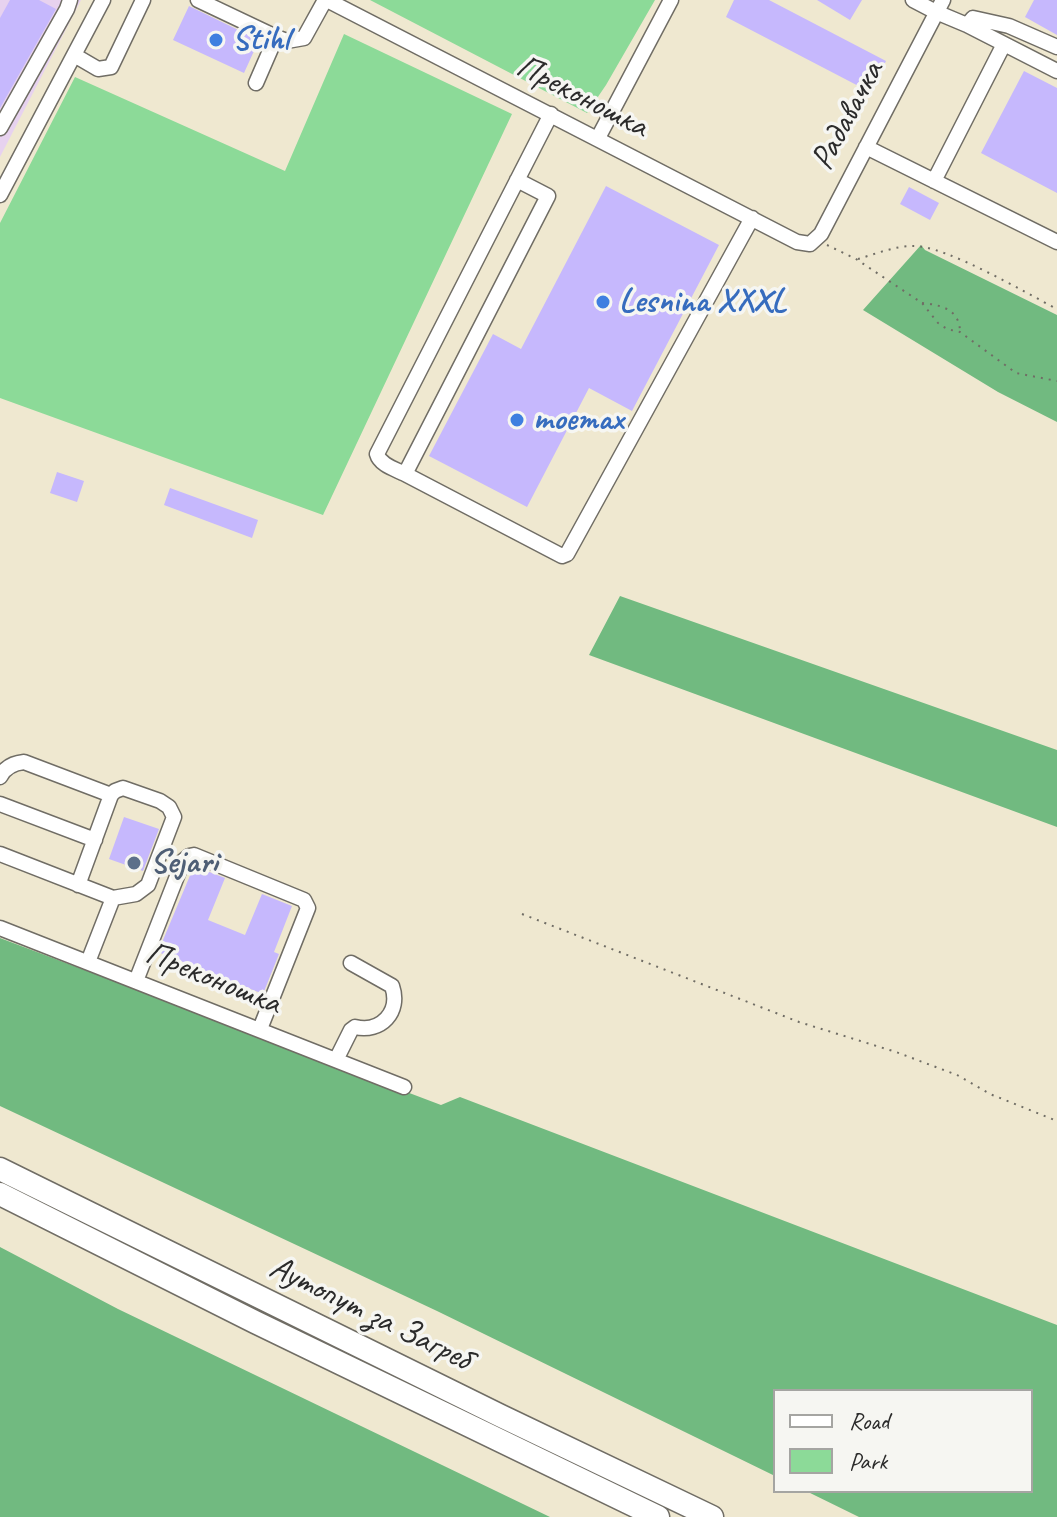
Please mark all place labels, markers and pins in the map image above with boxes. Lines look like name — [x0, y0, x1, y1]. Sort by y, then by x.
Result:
place label: Stihl — [232, 20, 289, 60]
marker: Stihl — [207, 31, 225, 49]
place label: Lesnina XXXL — [619, 282, 786, 322]
marker: Lesnina XXXL — [594, 293, 612, 311]
place label: moemax — [533, 400, 623, 440]
marker: moemax — [508, 411, 526, 429]
place label: Sejari — [150, 843, 218, 883]
marker: Sejari — [125, 854, 143, 872]

